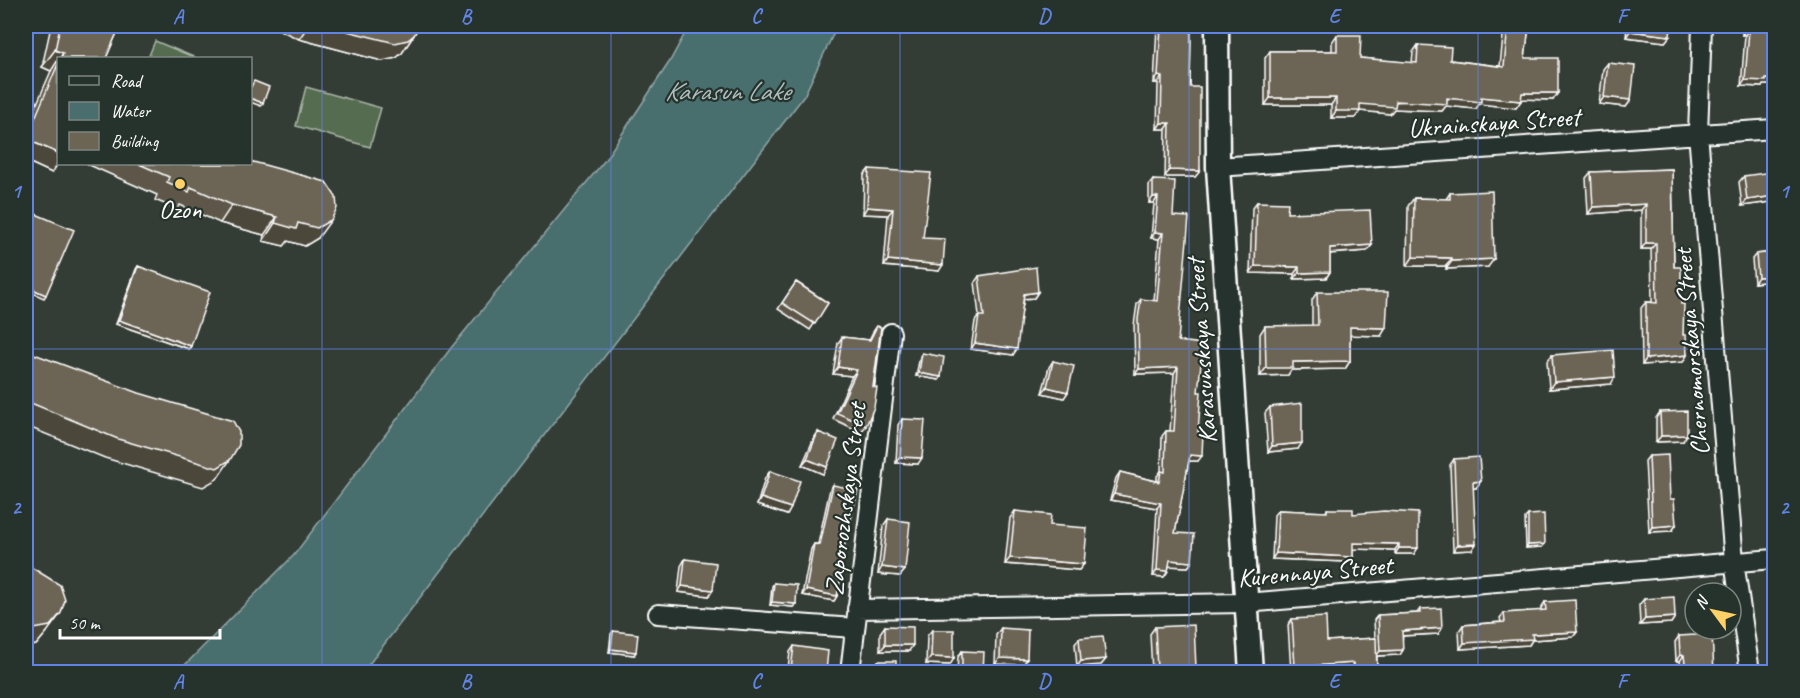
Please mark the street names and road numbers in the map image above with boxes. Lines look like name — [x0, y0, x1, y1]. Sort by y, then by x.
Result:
street label: Ukrainskaya Street — [1407, 100, 1584, 145]
street label: Chernomorskaya Street — [1666, 245, 1717, 457]
street label: Karasunskaya Street — [1178, 254, 1224, 444]
street label: Zaporozhskaya Street — [817, 399, 874, 597]
street label: Kurennaya Street — [1236, 548, 1396, 595]

